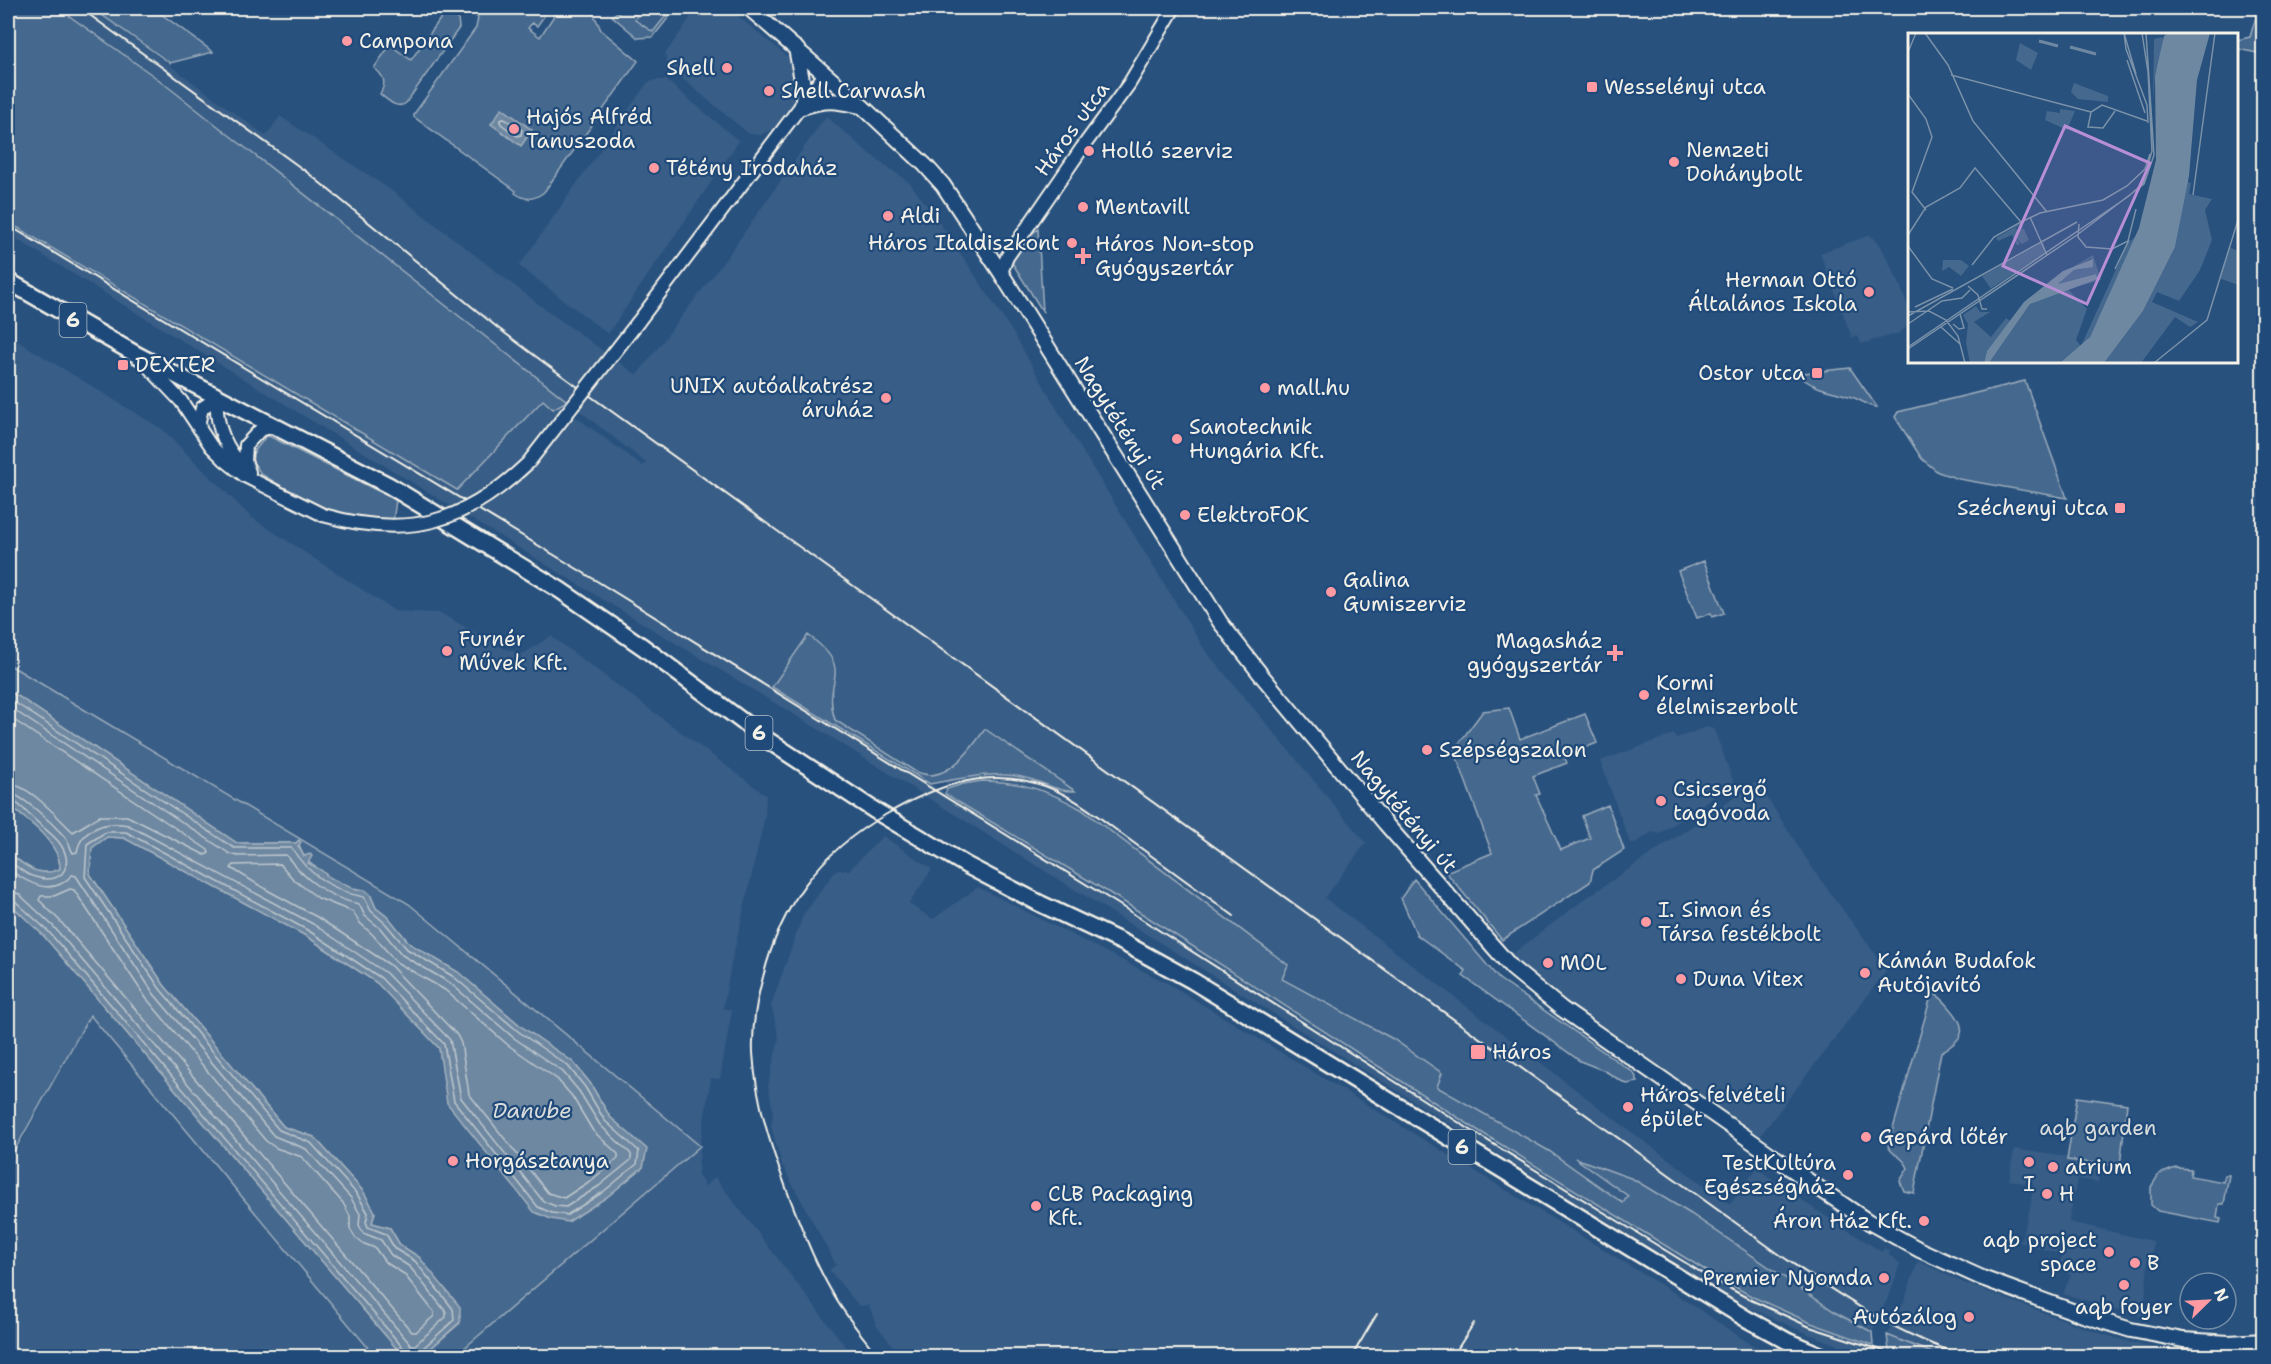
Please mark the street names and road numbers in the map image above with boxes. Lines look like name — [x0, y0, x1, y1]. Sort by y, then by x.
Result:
street label: Háros utca — [1028, 76, 1116, 182]
road number: 6 — [60, 303, 86, 337]
street label: Nagytétényi út — [1068, 351, 1172, 495]
road number: 6 — [746, 716, 772, 750]
street label: Nagytétényi út — [1344, 745, 1464, 879]
road number: 6 — [1448, 1130, 1476, 1164]

